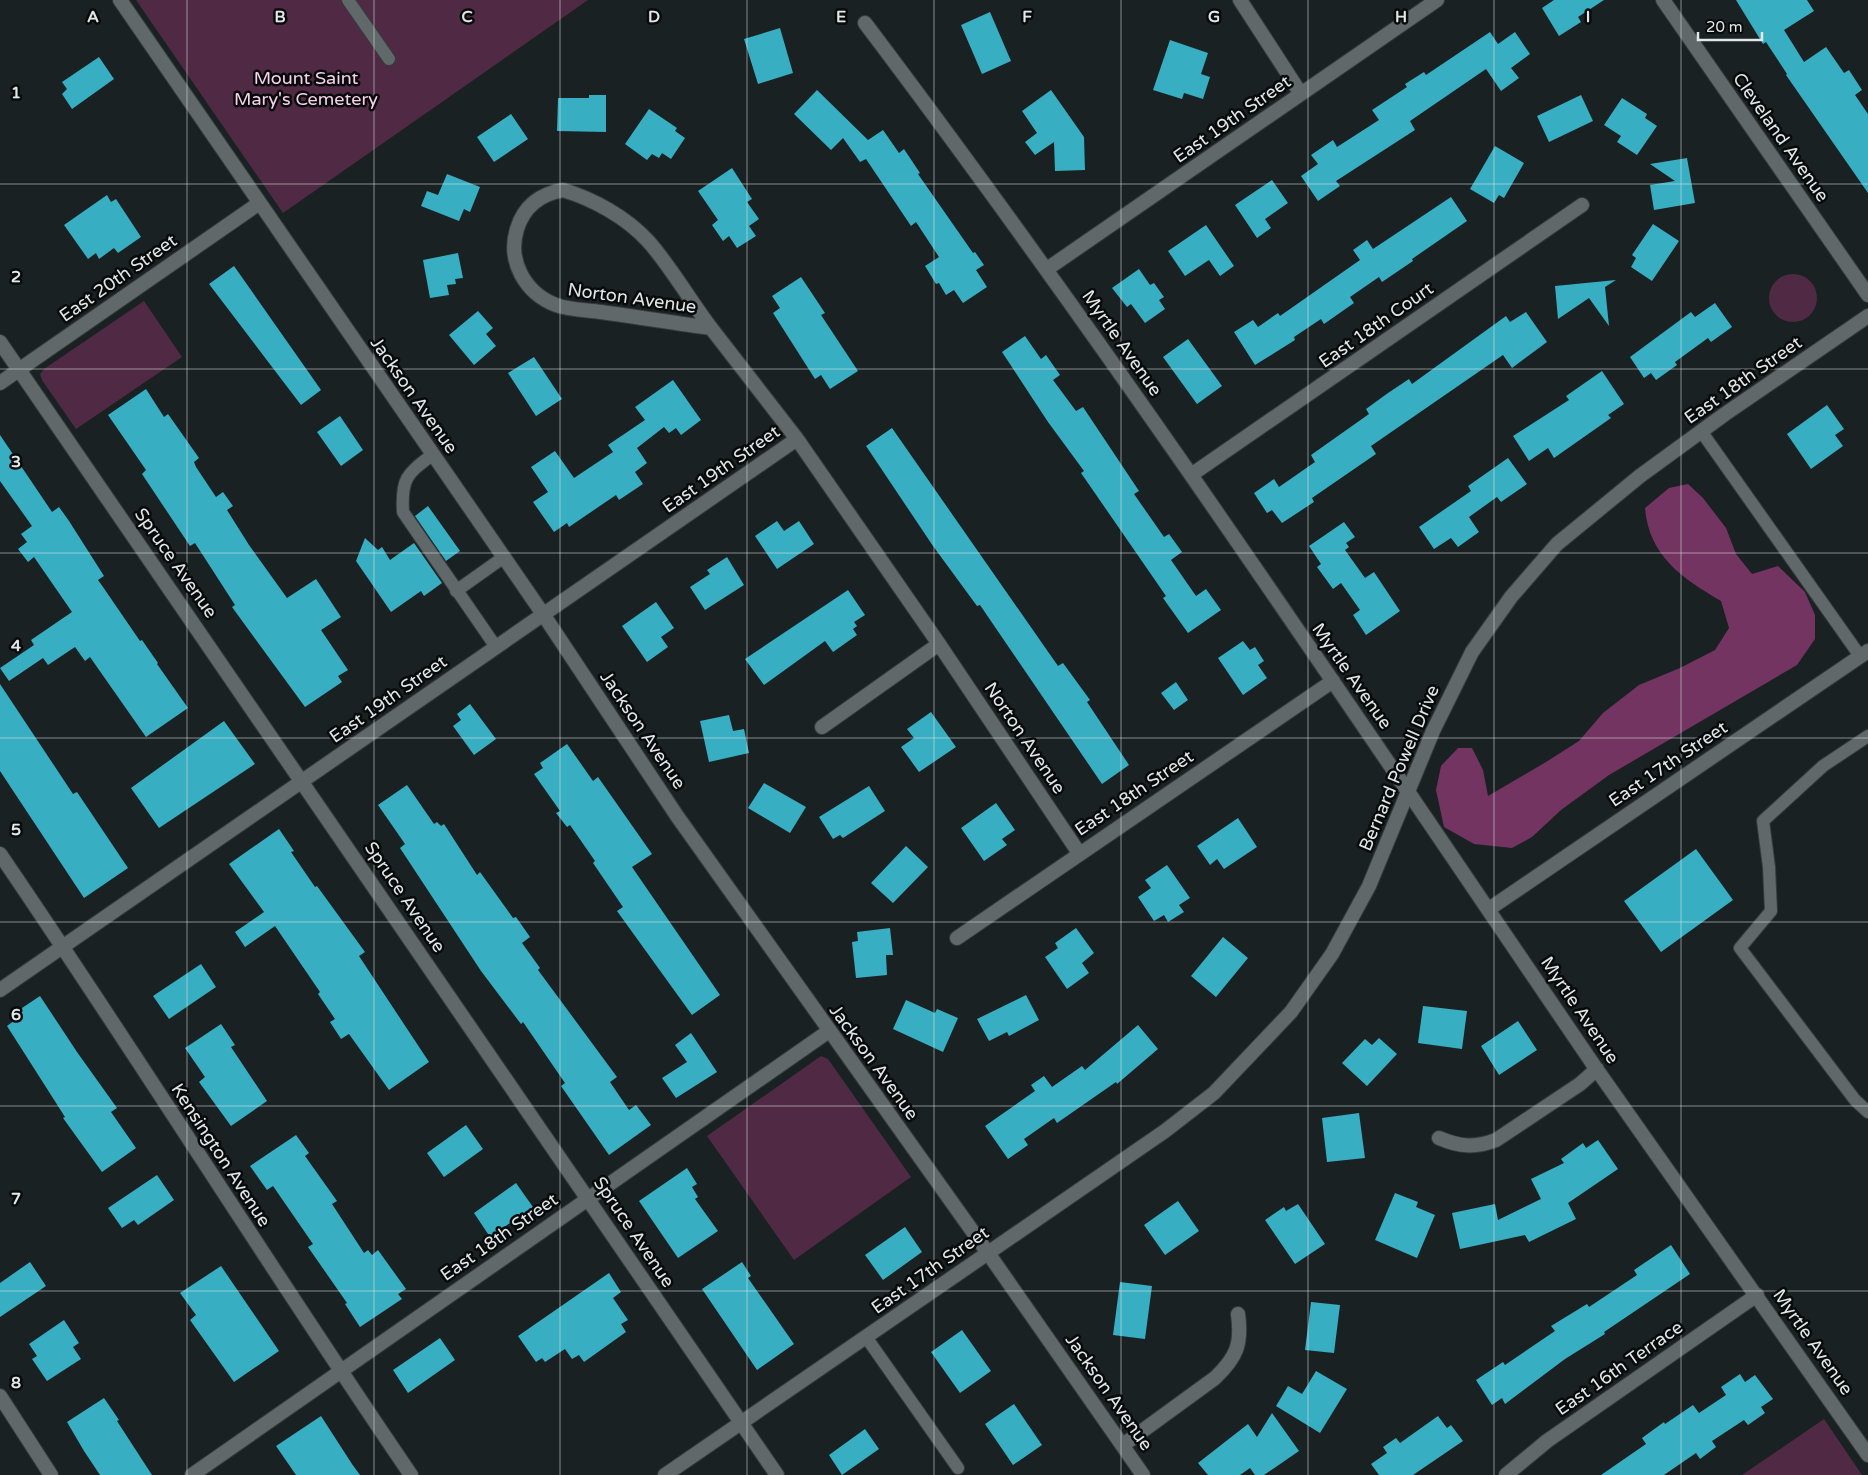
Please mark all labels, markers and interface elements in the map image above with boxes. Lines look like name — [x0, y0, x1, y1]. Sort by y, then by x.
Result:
text: A — [87, 7, 99, 27]
text: B — [274, 7, 286, 27]
text: C — [461, 7, 473, 27]
text: D — [648, 7, 660, 27]
text: E — [836, 7, 846, 27]
text: F — [1022, 7, 1032, 27]
text: G — [1208, 7, 1220, 27]
text: H — [1395, 7, 1407, 27]
text: I — [1586, 7, 1590, 27]
scale bar — [1698, 10, 1762, 42]
text: 20 m — [1706, 18, 1743, 36]
park label: Mount Saint Mary's Cemetery — [234, 67, 378, 110]
street label: Cleveland Avenue — [1728, 68, 1834, 206]
street label: East 19th Street — [1169, 70, 1295, 168]
text: 1 — [11, 83, 21, 103]
street label: East 20th Street — [55, 229, 181, 327]
text: 2 — [11, 267, 21, 287]
street label: East 18th Court — [1315, 277, 1438, 373]
street label: Norton Avenue — [566, 278, 698, 318]
street label: Myrtle Avenue — [1077, 286, 1167, 400]
street label: East 18th Street — [1680, 331, 1806, 429]
street label: Jackson Avenue — [366, 332, 462, 458]
street label: East 19th Street — [658, 420, 784, 518]
text: 3 — [11, 452, 21, 472]
street label: Spruce Avenue — [130, 504, 222, 622]
street label: Myrtle Avenue — [1307, 619, 1397, 733]
text: 4 — [11, 636, 21, 656]
street label: East 19th Street — [325, 650, 451, 748]
street label: Jackson Avenue — [595, 667, 691, 793]
street label: Norton Avenue — [980, 678, 1070, 798]
street label: Bernard Powell Drive — [1354, 682, 1444, 854]
street label: East 17th Street — [1605, 716, 1732, 812]
street label: East 18th Street — [1071, 745, 1198, 841]
text: 5 — [11, 820, 21, 840]
street label: Spruce Avenue — [360, 837, 450, 957]
street label: Myrtle Avenue — [1536, 952, 1624, 1068]
street label: Jackson Avenue — [825, 1000, 923, 1124]
text: 6 — [11, 1005, 21, 1025]
street label: Kensington Avenue — [166, 1079, 276, 1231]
street label: Spruce Avenue — [589, 1172, 679, 1292]
street label: East 18th Street — [436, 1188, 562, 1286]
text: 7 — [11, 1189, 21, 1209]
street label: East 17th Street — [867, 1221, 993, 1319]
street label: Myrtle Avenue — [1768, 1285, 1858, 1399]
street label: East 16th Terrace — [1551, 1316, 1687, 1420]
street label: Jackson Avenue — [1061, 1329, 1157, 1455]
text: 8 — [11, 1373, 21, 1393]

